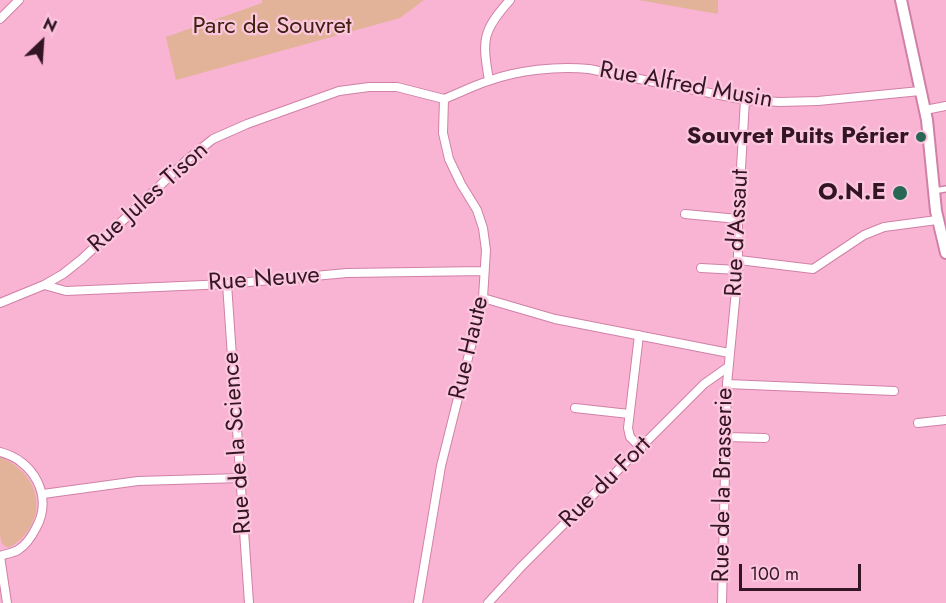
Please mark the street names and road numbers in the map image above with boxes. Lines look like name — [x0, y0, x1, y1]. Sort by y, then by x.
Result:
street label: Rue Alfred Musin — [597, 57, 775, 115]
street label: Rue Jules Tison — [83, 137, 215, 259]
street label: Rue d'Assaut — [720, 169, 756, 297]
street label: Rue Neuve — [207, 262, 321, 298]
street label: Rue Haute — [444, 294, 496, 402]
street label: Rue de la Science — [217, 351, 259, 535]
street label: Rue de la Brasserie — [708, 387, 740, 583]
street label: Rue du Fort — [554, 431, 658, 535]

